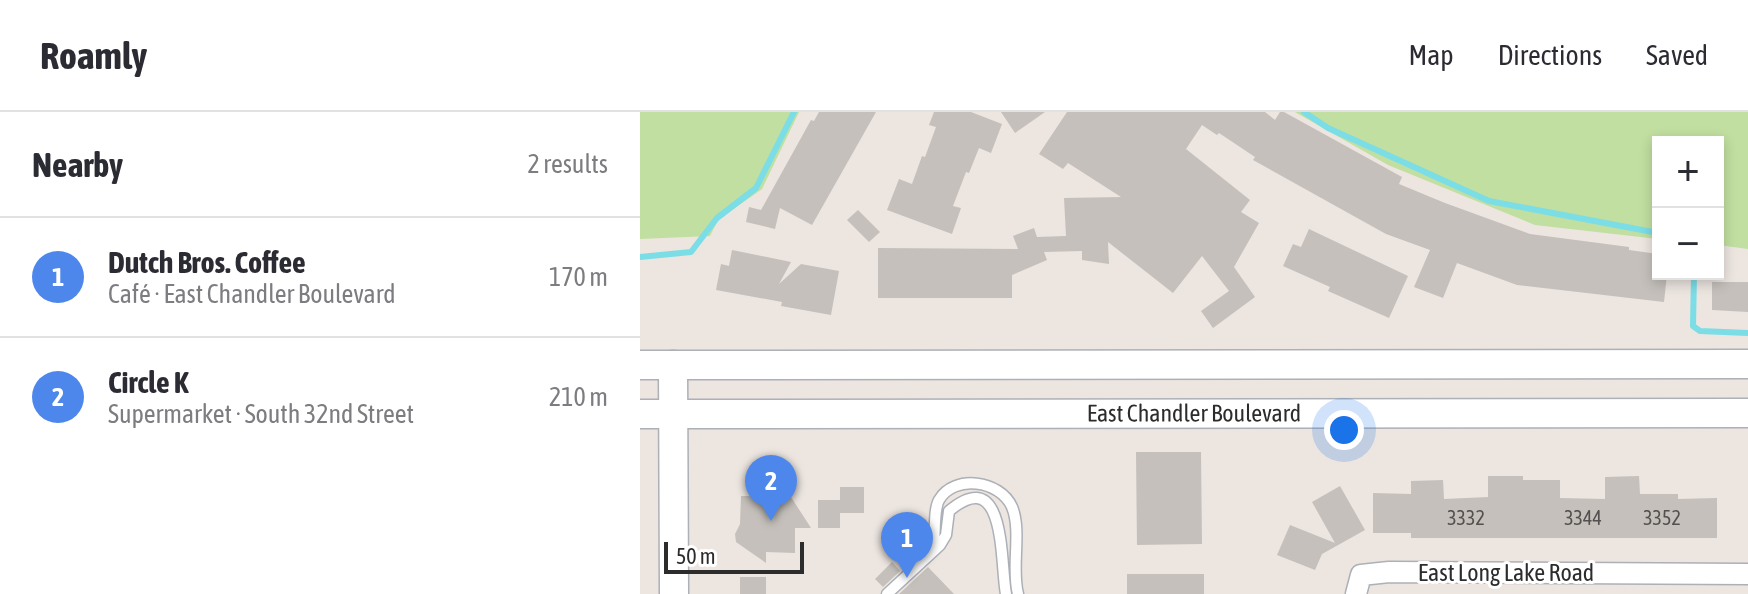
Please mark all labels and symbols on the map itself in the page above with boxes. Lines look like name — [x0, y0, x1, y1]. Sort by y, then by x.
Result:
street label: East Chandler Boulevard — [1087, 399, 1301, 427]
your location — [1324, 410, 1364, 450]
pin: 2 — [745, 455, 797, 521]
house number: 3332 — [1447, 506, 1485, 529]
house number: 3344 — [1564, 506, 1602, 529]
house number: 3352 — [1643, 506, 1681, 529]
pin: 1 — [881, 512, 933, 578]
scale bar — [664, 538, 804, 574]
street label: East Long Lake Road — [1418, 559, 1594, 586]

